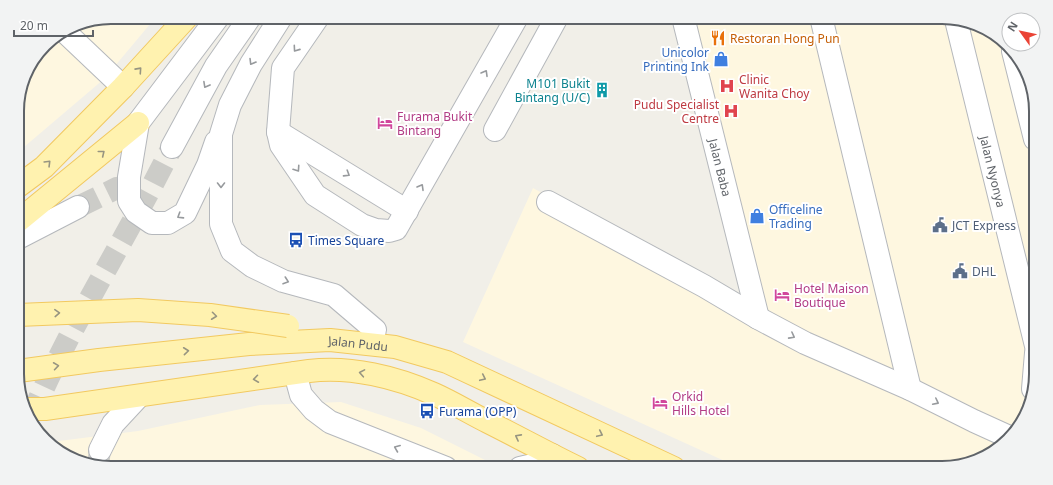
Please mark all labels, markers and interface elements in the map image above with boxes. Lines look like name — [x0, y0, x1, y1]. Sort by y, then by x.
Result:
scale bar — [14, 12, 93, 38]
north arrow — [1001, 12, 1041, 52]
text: 20 m — [20, 17, 48, 34]
text: N — [1003, 18, 1021, 34]
restaurant icon: Restoran Hong Pun — [709, 29, 727, 47]
place label: Restoran Hong Pun — [730, 30, 840, 47]
place label: Unicolor Printing Ink — [643, 44, 710, 75]
one-way arrow — [293, 45, 301, 52]
shop icon: Unicolor Printing Ink — [712, 50, 730, 68]
one-way arrow — [250, 58, 257, 65]
one-way arrow — [134, 67, 141, 75]
one-way arrow — [480, 70, 487, 78]
place label: Clinic Wanita Choy — [739, 71, 810, 102]
place label: M101 Bukit Bintang (U/C) — [515, 75, 591, 106]
hospital icon: Clinic Wanita Choy — [718, 77, 736, 95]
one-way arrow — [203, 81, 210, 88]
building icon: M101 Bukit Bintang (U/C) — [593, 81, 611, 99]
place label: Pudu Specialist Centre — [634, 96, 720, 127]
hospital icon: Pudu Specialist Centre — [722, 102, 740, 120]
place label: Furama Bukit Bintang — [397, 108, 473, 139]
hotel icon: Furama Bukit Bintang — [376, 114, 394, 132]
street label: Jalan Nyonya — [976, 133, 1010, 209]
street label: Jalan Baba — [705, 136, 736, 198]
one-way arrow — [97, 150, 105, 157]
one-way arrow — [43, 160, 51, 168]
one-way arrow — [292, 165, 300, 172]
one-way arrow — [343, 170, 350, 177]
one-way arrow — [217, 182, 225, 188]
one-way arrow — [416, 183, 423, 191]
place label: Officeline Trading — [769, 201, 823, 232]
shop icon: Officeline Trading — [748, 207, 766, 225]
one-way arrow — [177, 211, 184, 218]
public building icon: JCT Express — [931, 216, 949, 234]
place label: JCT Express — [951, 217, 1016, 234]
bus stop icon: Times Square — [287, 231, 305, 249]
place label: Times Square — [308, 232, 384, 249]
public building icon: DHL — [951, 262, 969, 280]
place label: DHL — [972, 263, 996, 280]
one-way arrow — [282, 277, 289, 285]
place label: Hotel Maison Boutique — [794, 280, 869, 311]
hotel icon: Hotel Maison Boutique — [773, 286, 791, 304]
one-way arrow — [54, 309, 60, 318]
one-way arrow — [211, 311, 217, 320]
street label: Jalan Pudu — [327, 331, 389, 355]
one-way arrow — [788, 332, 795, 339]
one-way arrow — [183, 347, 189, 356]
one-way arrow — [53, 362, 60, 371]
one-way arrow — [359, 369, 365, 378]
one-way arrow — [478, 373, 486, 381]
one-way arrow — [253, 374, 259, 383]
place label: Orkid Hills Hotel — [672, 388, 729, 419]
hotel icon: Orkid Hills Hotel — [651, 394, 669, 412]
one-way arrow — [931, 397, 939, 405]
bus stop icon: Furama (OPP) — [418, 402, 436, 420]
place label: Furama (OPP) — [439, 403, 517, 420]
one-way arrow — [597, 429, 604, 437]
one-way arrow — [515, 435, 522, 442]
one-way arrow — [394, 445, 401, 453]

